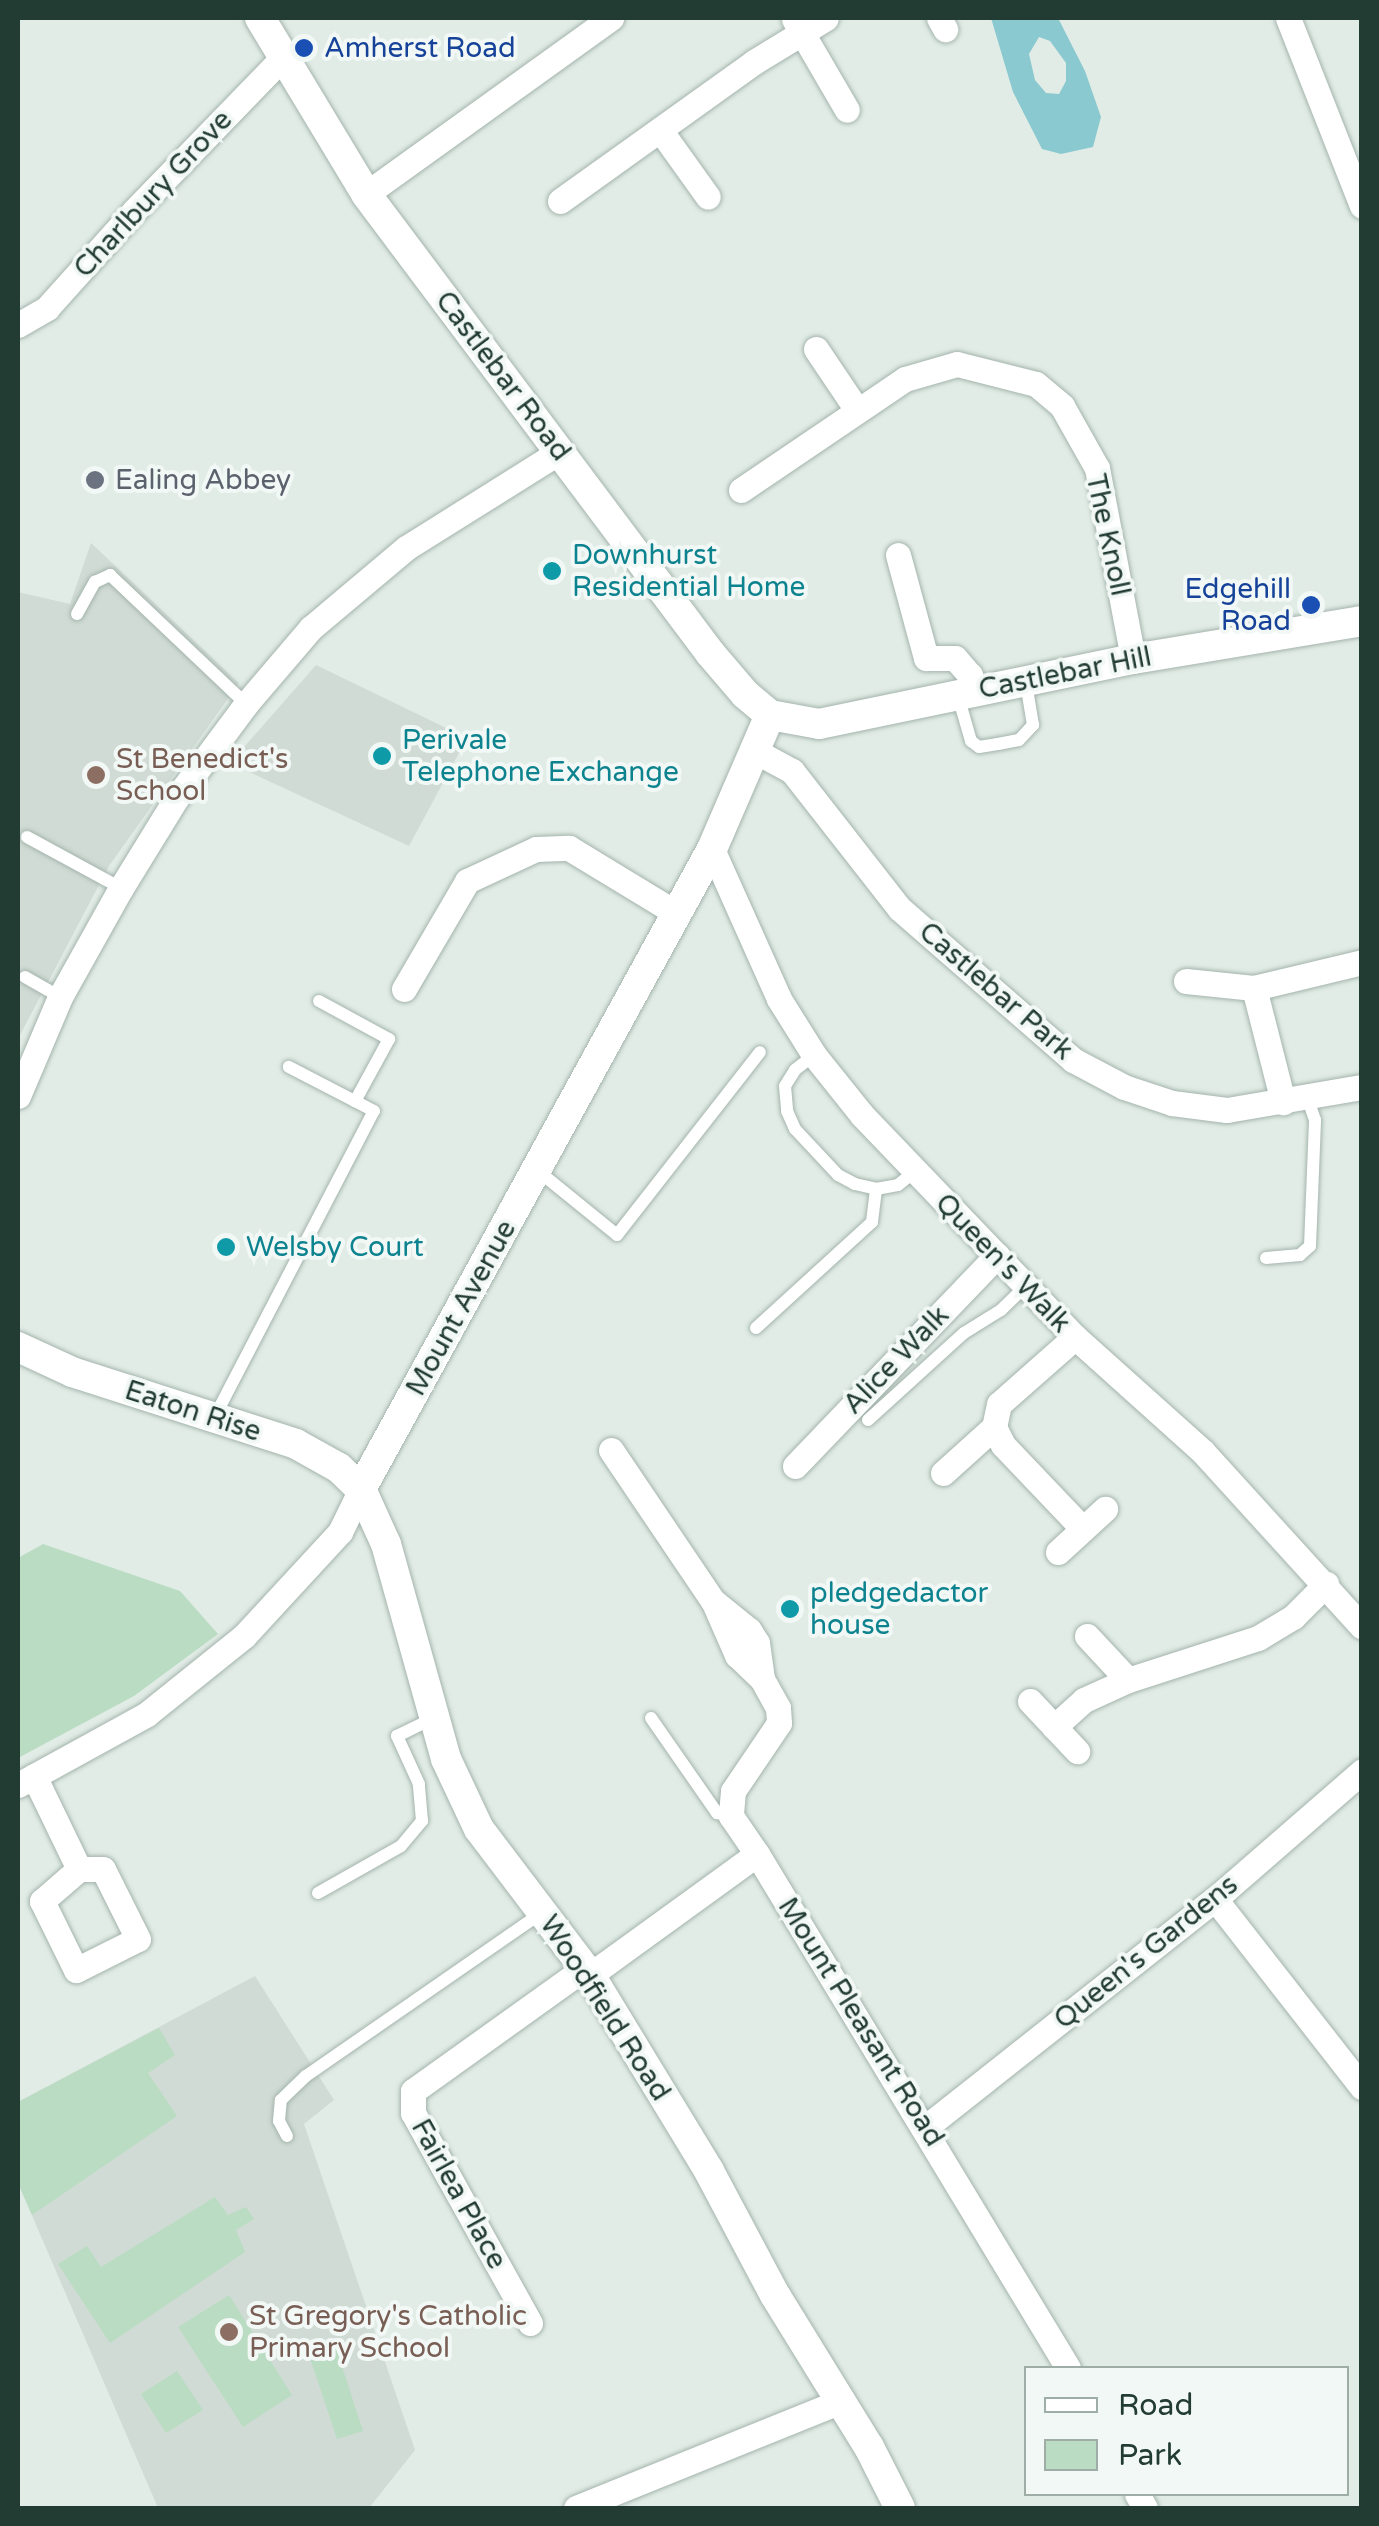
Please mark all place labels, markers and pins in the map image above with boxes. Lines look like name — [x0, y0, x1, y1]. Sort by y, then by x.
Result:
place label: Amherst Road — [324, 31, 516, 65]
marker: Amherst Road — [293, 37, 315, 59]
place label: Ealing Abbey — [115, 463, 291, 497]
marker: Ealing Abbey — [84, 469, 106, 491]
place label: Downhurst Residential Home — [572, 538, 805, 604]
marker: Downhurst Residential Home — [541, 560, 563, 582]
place label: Edgehill Road — [1184, 572, 1291, 638]
marker: Edgehill Road — [1300, 594, 1322, 616]
place label: Perivale Telephone Exchange — [402, 723, 679, 789]
place label: St Benedict's School — [116, 742, 289, 808]
marker: Perivale Telephone Exchange — [371, 745, 393, 767]
marker: St Benedict's School — [85, 764, 107, 786]
place label: Welsby Court — [246, 1230, 424, 1264]
marker: Welsby Court — [215, 1236, 237, 1258]
place label: pledgedactor house — [810, 1576, 988, 1642]
marker: pledgedactor house — [779, 1598, 801, 1620]
place label: St Gregory's Catholic Primary School — [249, 2299, 527, 2365]
marker: St Gregory's Catholic Primary School — [218, 2321, 240, 2343]

